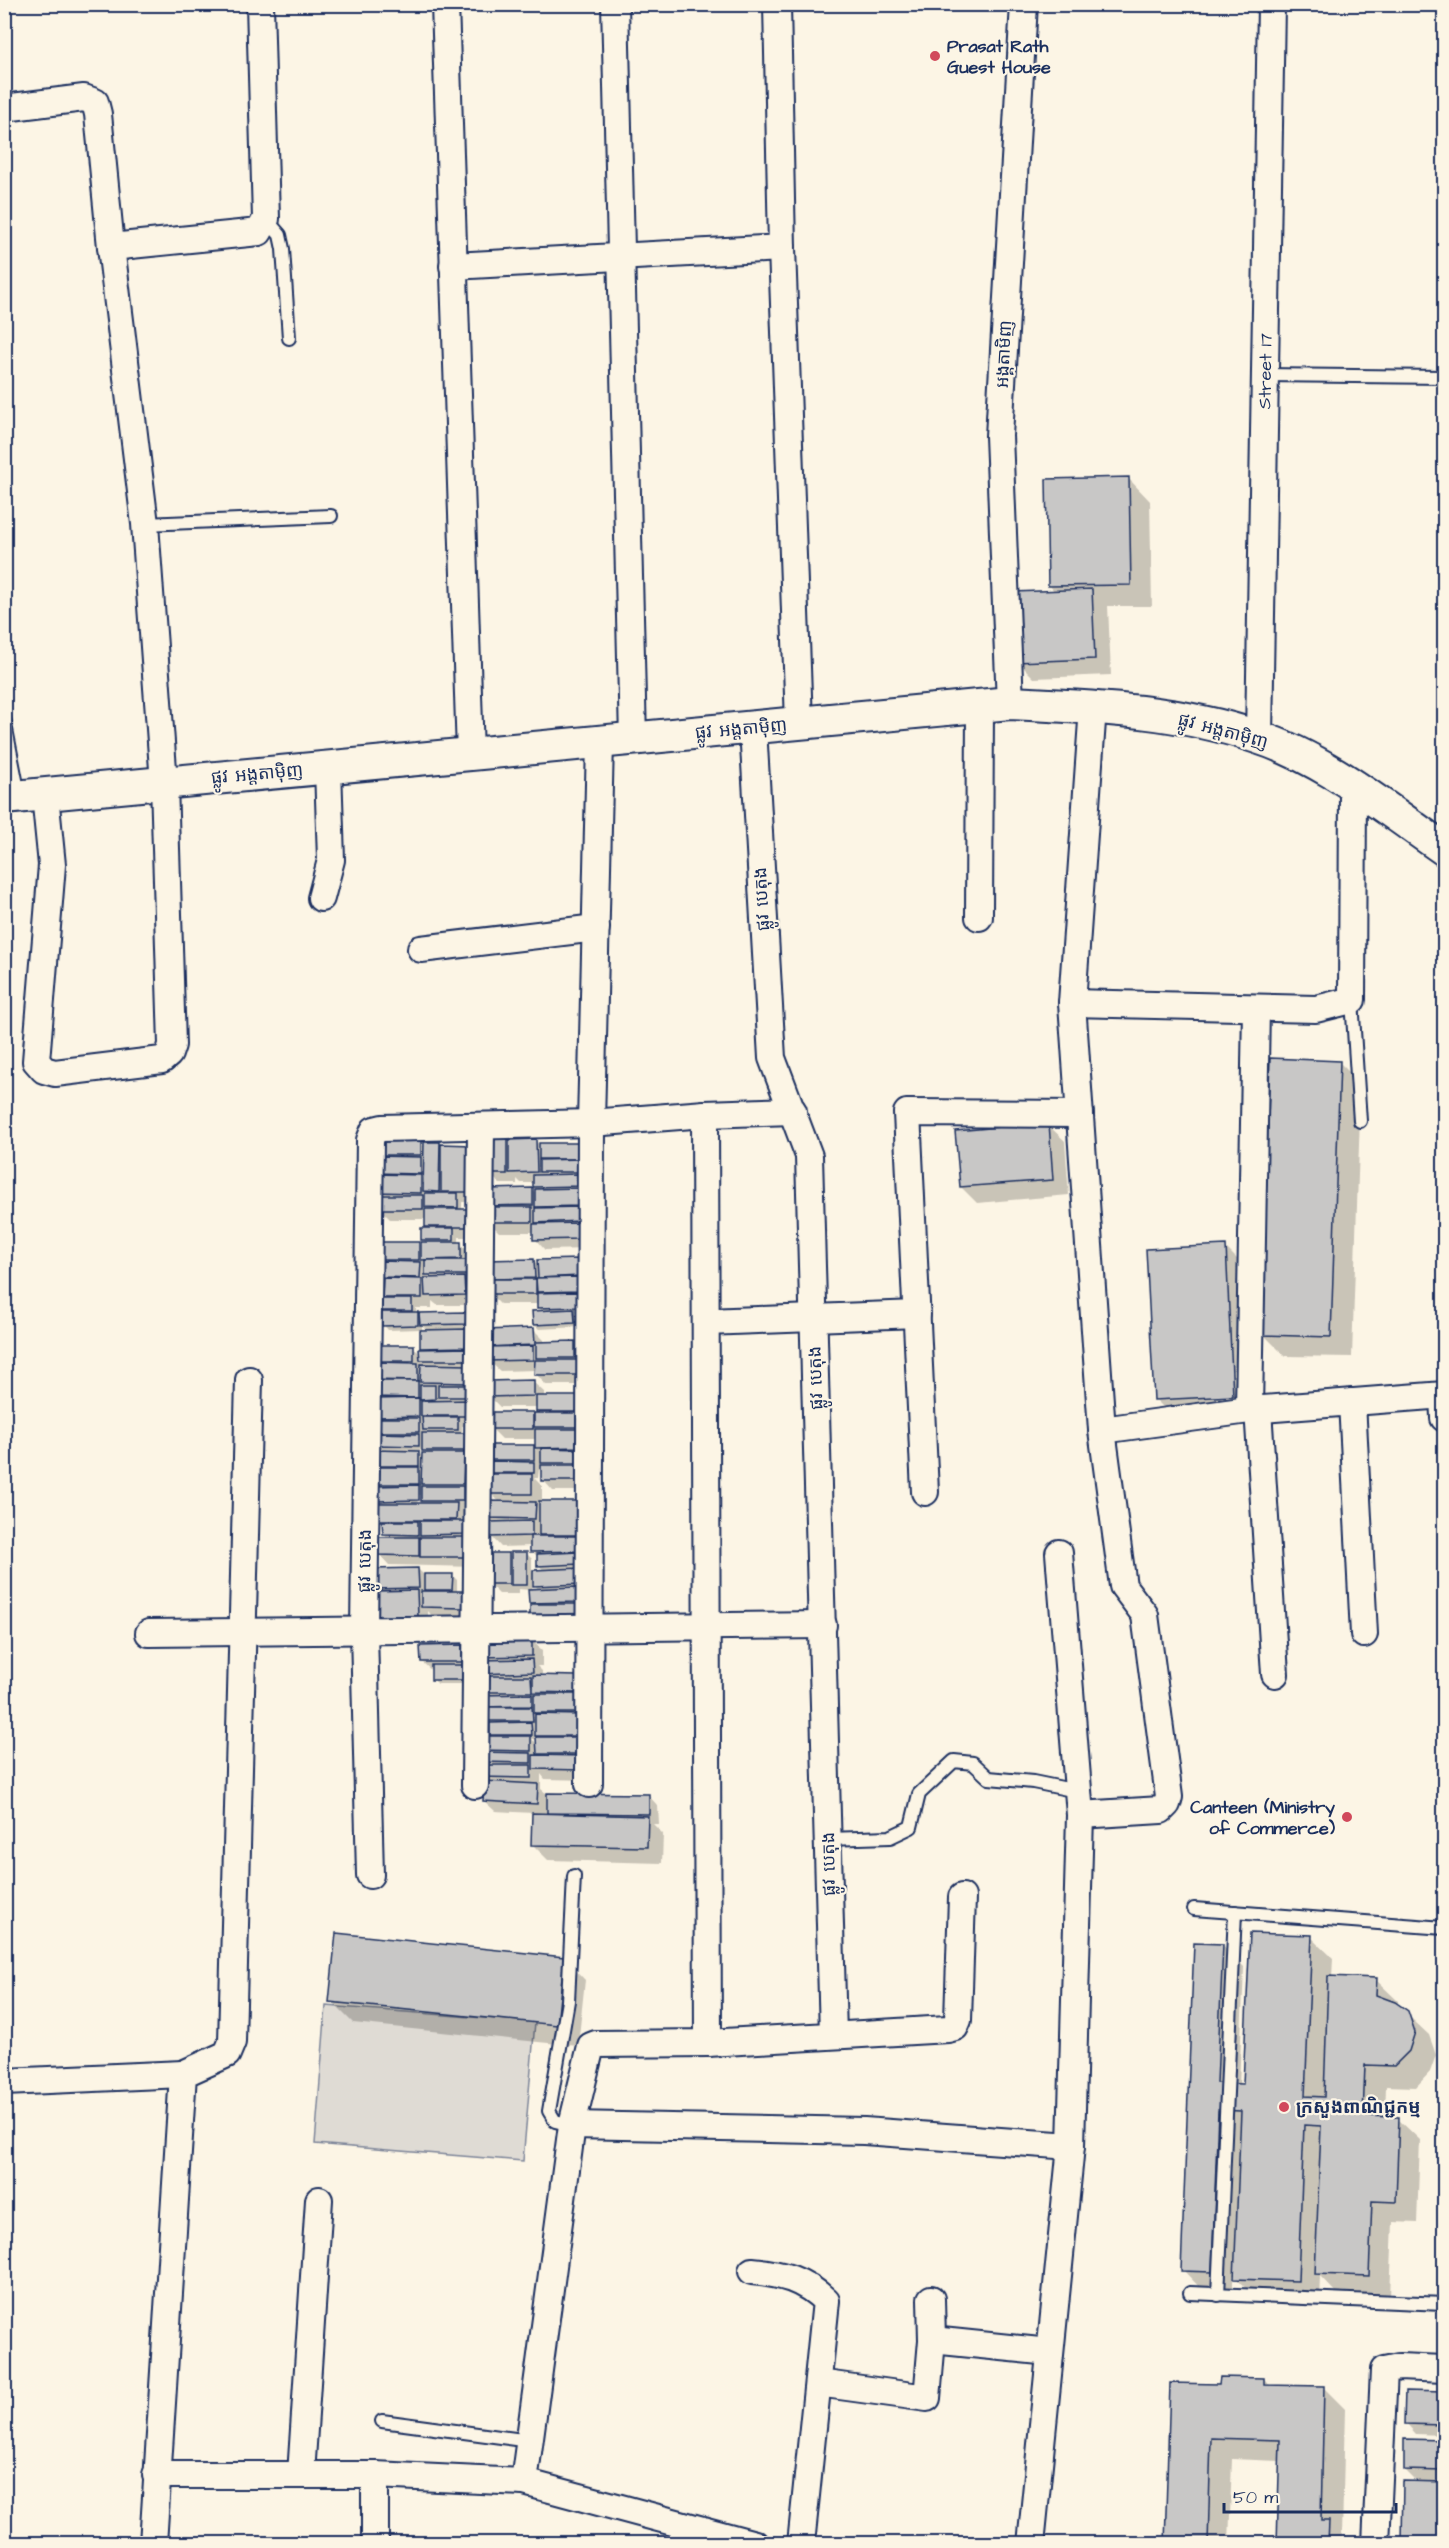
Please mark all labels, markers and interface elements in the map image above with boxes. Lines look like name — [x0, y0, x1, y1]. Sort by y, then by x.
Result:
place label: Prasat Rath Guest House — [947, 34, 1051, 80]
marker: Prasat Rath Guest House — [928, 49, 942, 63]
street label: អង្គតាមិញ — [990, 319, 1018, 389]
street label: Street 17 — [1252, 333, 1278, 409]
street label: ផ្លូវ អង្តតាម៉ិញ — [1174, 707, 1271, 758]
street label: ផ្លូវ អង្តតាម៉ិញ — [694, 713, 788, 749]
street label: ផ្លូវ អង្តតាម៉ិញ — [210, 758, 304, 794]
street label: ផ្លូវ បេតុង — [748, 866, 779, 932]
street label: ផ្លូវ បេតុង — [802, 1345, 833, 1410]
street label: ផ្លូវ បេតុង — [352, 1529, 381, 1593]
place label: Canteen (Ministry of Commerce) — [1190, 1795, 1336, 1841]
marker: Canteen (Ministry of Commerce) — [1340, 1810, 1354, 1824]
street label: ផ្លូវ បេតុង — [816, 1832, 845, 1896]
place label: ក្រសួងពាណិជ្ជកម្ម — [1296, 2095, 1421, 2120]
marker: ក្រសួងពាណិជ្ជកម្ម — [1277, 2100, 1291, 2114]
scale bar — [1224, 2476, 1396, 2514]
text: 50 m — [1233, 2485, 1278, 2510]

